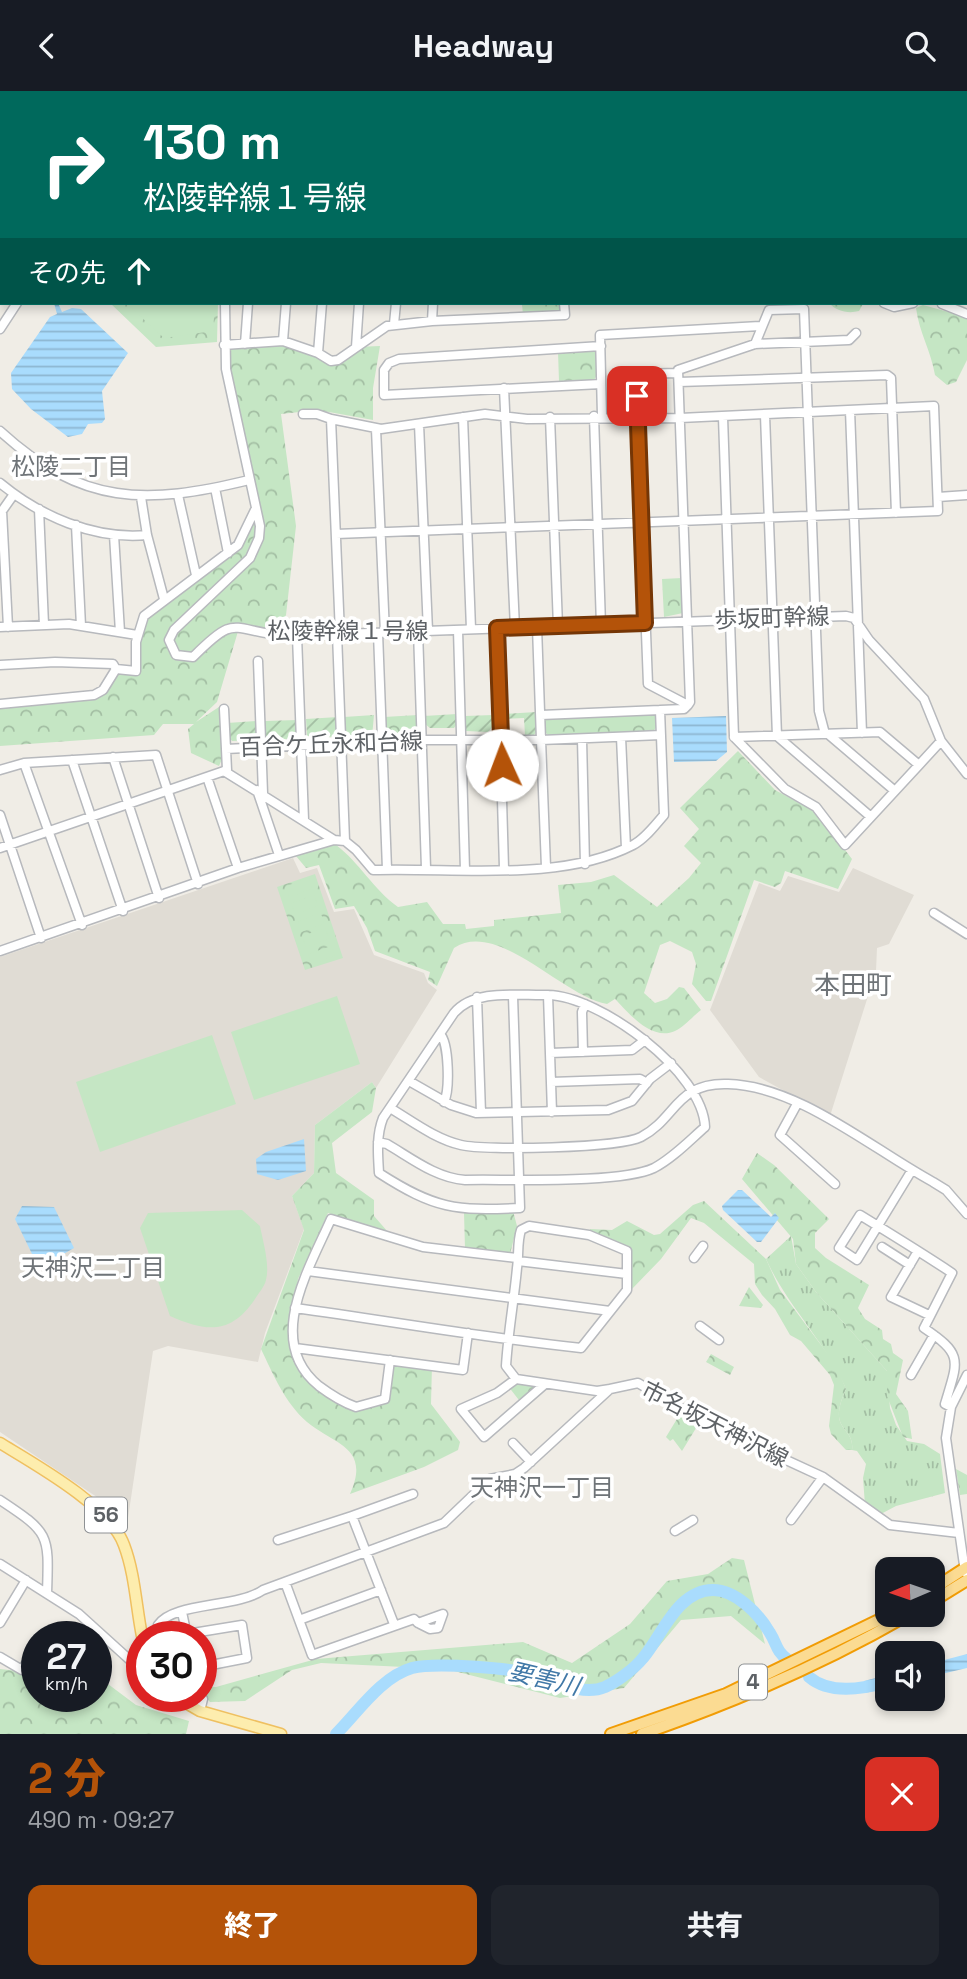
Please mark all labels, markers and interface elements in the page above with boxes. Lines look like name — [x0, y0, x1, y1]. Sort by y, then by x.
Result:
text: Headway — [413, 26, 554, 66]
icon: back — [28, 27, 66, 65]
icon: search — [901, 27, 939, 65]
text: 130 m — [143, 111, 281, 173]
icon: right — [28, 119, 119, 210]
text: 松陵幹線１号線 — [143, 178, 367, 218]
icon: ahead — [120, 252, 158, 290]
text: その先 — [28, 256, 106, 290]
pin — [607, 366, 667, 426]
icon: arrive — [618, 377, 656, 415]
district label: 松陵二丁目 — [11, 451, 131, 482]
street label: 歩坂町幹線 — [714, 601, 830, 635]
street label: 松陵幹線１号線 — [268, 616, 429, 646]
street label: 百合ケ丘永和台線 — [239, 726, 423, 762]
position arrow — [465, 728, 539, 802]
district label: 本田町 — [814, 968, 892, 1002]
district label: 天神沢二丁目 — [21, 1252, 165, 1283]
street label: 市名坂天神沢線 — [636, 1374, 794, 1474]
district label: 天神沢一丁目 — [470, 1472, 614, 1503]
road number: 56 — [85, 1497, 127, 1533]
north arrow — [875, 1557, 945, 1627]
map controls — [875, 1557, 945, 1711]
speed limit sign: 30 — [126, 1621, 217, 1712]
text: 27 — [47, 1635, 86, 1679]
button: sound — [875, 1641, 945, 1711]
water label: 要害川 — [506, 1655, 586, 1702]
road number: 4 — [739, 1665, 767, 1699]
text: km/h — [45, 1672, 88, 1695]
text: 2 分 — [28, 1752, 106, 1805]
button: close — [865, 1757, 939, 1831]
text: 490 m · 09:27 — [28, 1805, 174, 1835]
button: 終了 — [28, 1885, 477, 1965]
button: 共有 — [491, 1885, 939, 1965]

